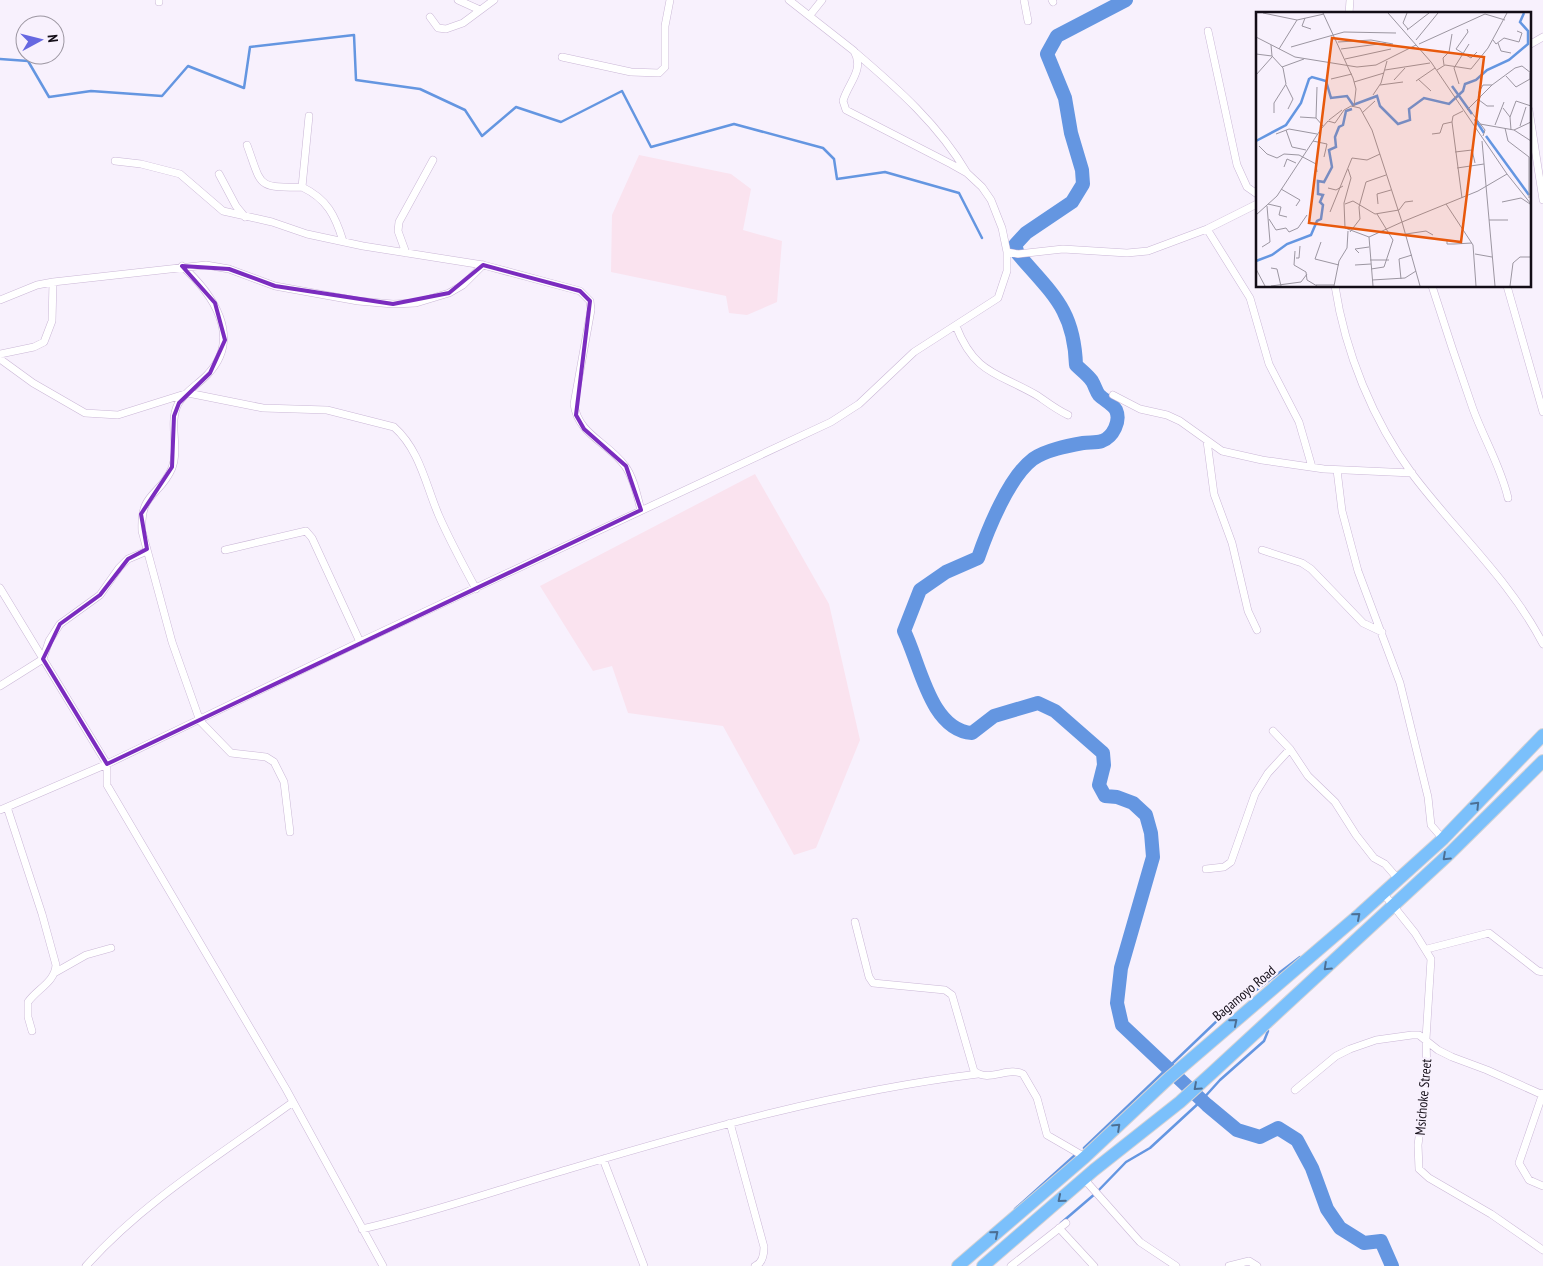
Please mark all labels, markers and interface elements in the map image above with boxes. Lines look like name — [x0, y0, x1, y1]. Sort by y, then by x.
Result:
inset map — [1256, 12, 1530, 288]
north arrow — [15, 15, 65, 65]
text: N — [44, 34, 62, 43]
one-way arrow — [1470, 802, 1479, 811]
one-way arrow — [1443, 851, 1452, 860]
one-way arrow — [1352, 913, 1361, 922]
street label: Bagamoyo Road — [1209, 961, 1279, 1025]
one-way arrow — [1324, 961, 1333, 970]
one-way arrow — [1228, 1019, 1237, 1027]
street label: Msichoke Street — [1411, 1058, 1435, 1136]
one-way arrow — [1193, 1081, 1202, 1090]
one-way arrow — [1111, 1124, 1120, 1133]
one-way arrow — [1058, 1194, 1067, 1203]
one-way arrow — [990, 1231, 999, 1240]

